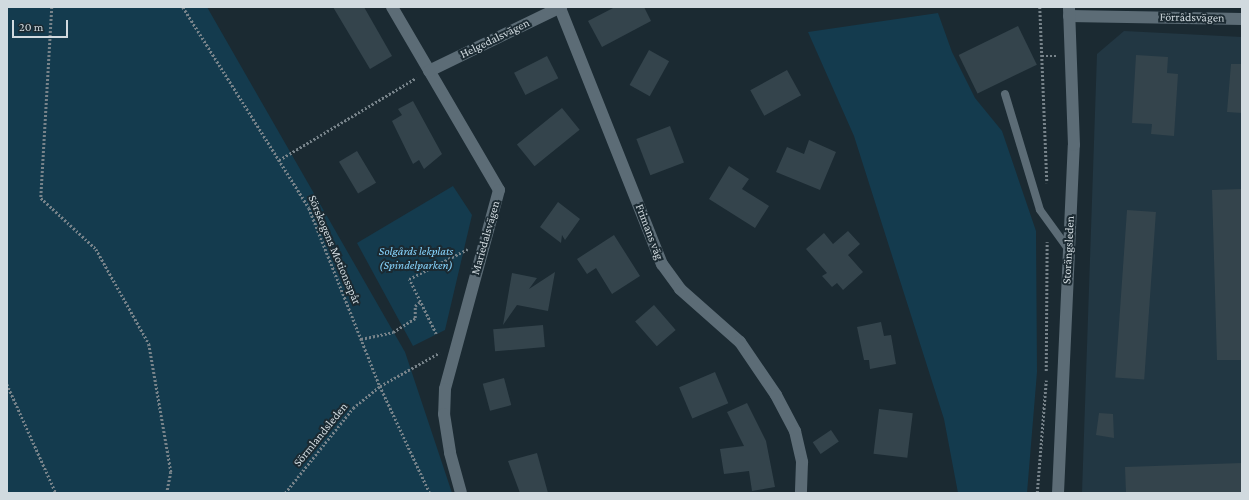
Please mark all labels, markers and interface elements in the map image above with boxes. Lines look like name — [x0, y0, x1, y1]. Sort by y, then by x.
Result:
street label: Förrådsvägen — [1159, 10, 1225, 26]
scale bar — [14, 12, 70, 38]
street label: Helgedalsvägen — [458, 16, 532, 62]
text: 20 m — [19, 20, 43, 34]
street label: Sörskogens Motionsspår — [304, 193, 364, 307]
street label: Mariedalsvägen — [469, 199, 503, 277]
street label: Frimans väg — [632, 202, 666, 262]
street label: Storängsleden — [1060, 215, 1078, 285]
park label: Solgårds lekplats (Spindelparken) — [379, 245, 453, 273]
street label: Sörmlandsleden — [291, 400, 351, 470]

